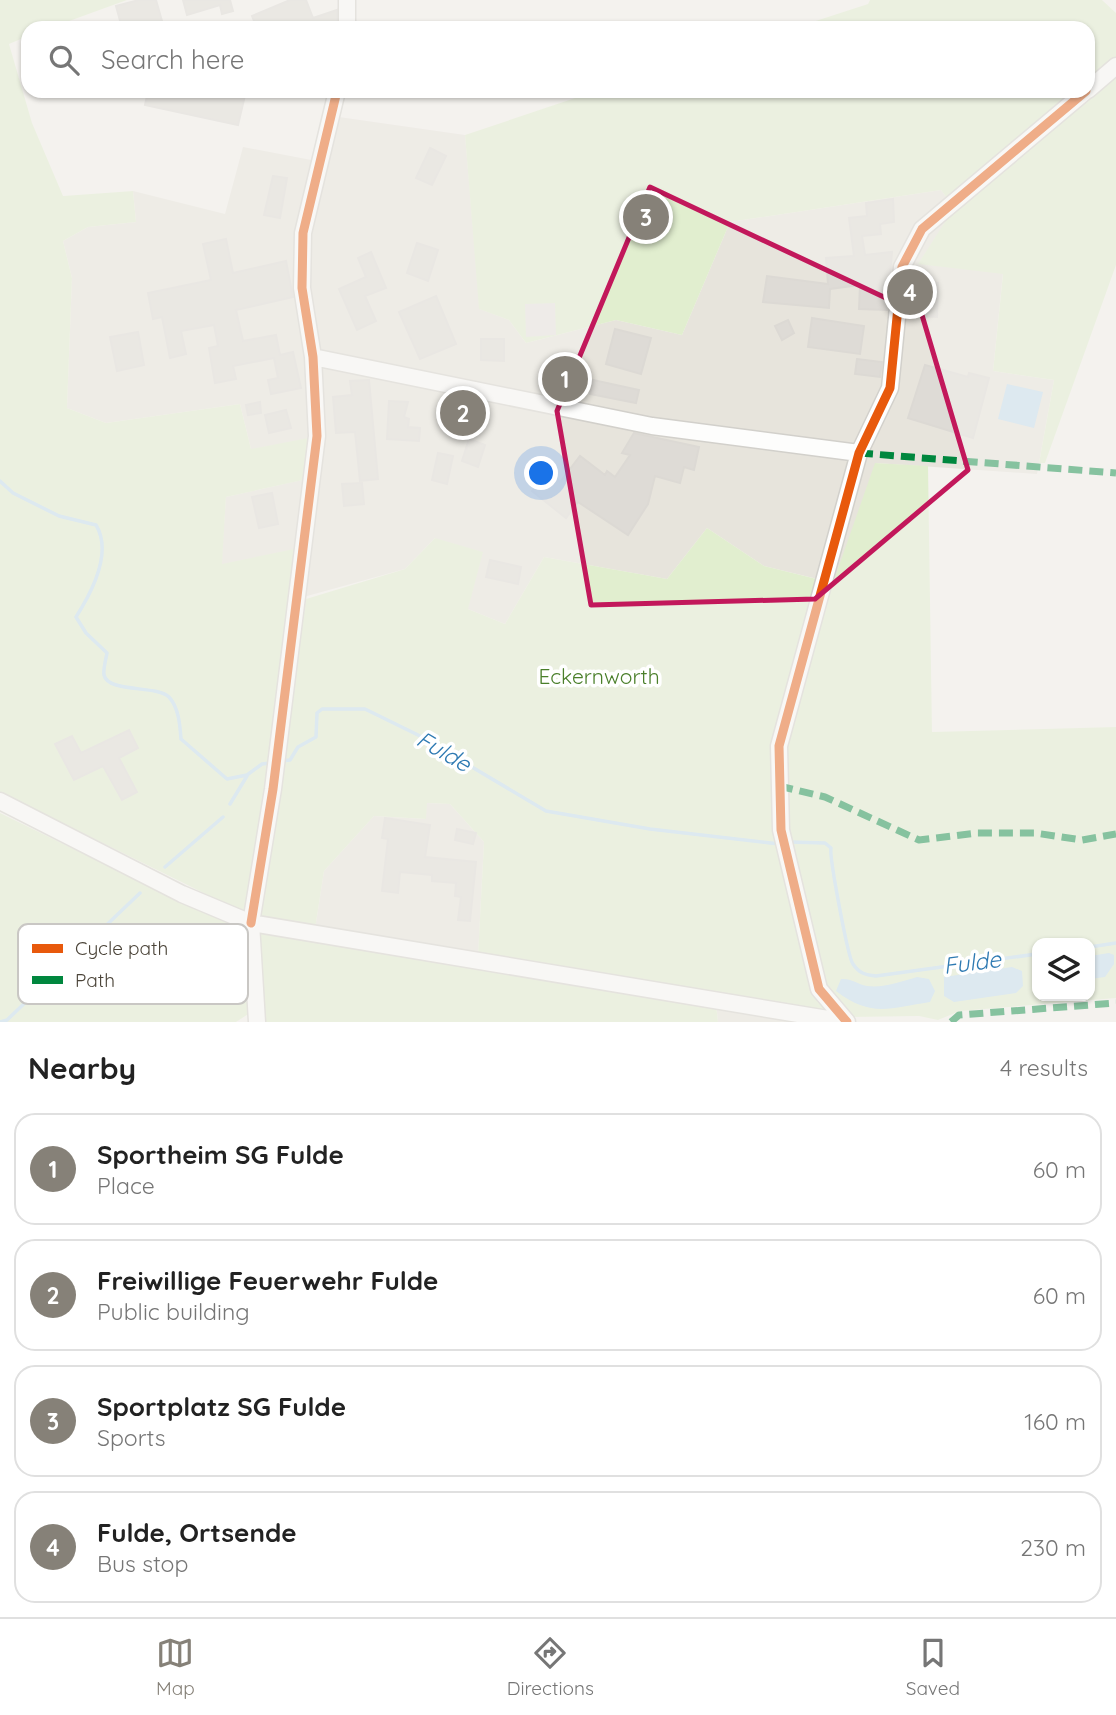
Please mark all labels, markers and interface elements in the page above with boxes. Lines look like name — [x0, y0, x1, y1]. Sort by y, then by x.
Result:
search box — [21, 21, 1095, 98]
icon: search — [45, 41, 83, 79]
text: Search here — [101, 43, 245, 76]
pin: 3 — [623, 191, 669, 243]
pin: 4 — [887, 266, 933, 318]
pin: 1 — [542, 353, 588, 405]
pin: 2 — [440, 387, 486, 439]
your location — [524, 456, 558, 490]
park label: Eckernworth — [538, 663, 660, 689]
water label: Fulde — [412, 724, 477, 778]
legend — [18, 924, 248, 1004]
text: Cycle path — [75, 936, 168, 960]
map controls — [1032, 938, 1095, 1001]
button: layers — [1032, 938, 1095, 1001]
water label: Fulde — [942, 944, 1003, 980]
text: Path — [75, 968, 115, 992]
text: Nearby — [28, 1049, 136, 1087]
text: 4 results — [1000, 1053, 1088, 1082]
text: Sportheim SG Fulde — [97, 1138, 344, 1171]
text: 1 — [49, 1155, 57, 1184]
text: 60 m — [1033, 1155, 1086, 1184]
text: Place — [97, 1171, 155, 1200]
text: Freiwillige Feuerwehr Fulde — [97, 1264, 438, 1297]
text: 2 — [46, 1281, 60, 1310]
text: 60 m — [1033, 1281, 1086, 1310]
text: Public building — [97, 1297, 250, 1326]
text: Sportplatz SG Fulde — [97, 1390, 346, 1423]
text: 3 — [47, 1407, 59, 1436]
text: 160 m — [1024, 1407, 1086, 1436]
text: Sports — [97, 1423, 166, 1452]
text: Fulde, Ortsende — [97, 1516, 297, 1549]
text: 4 — [46, 1533, 60, 1562]
text: 230 m — [1020, 1533, 1086, 1562]
text: Bus stop — [97, 1549, 188, 1578]
tab: Map — [156, 1634, 195, 1700]
tab: Directions — [507, 1634, 594, 1700]
tab: Saved — [906, 1634, 960, 1700]

